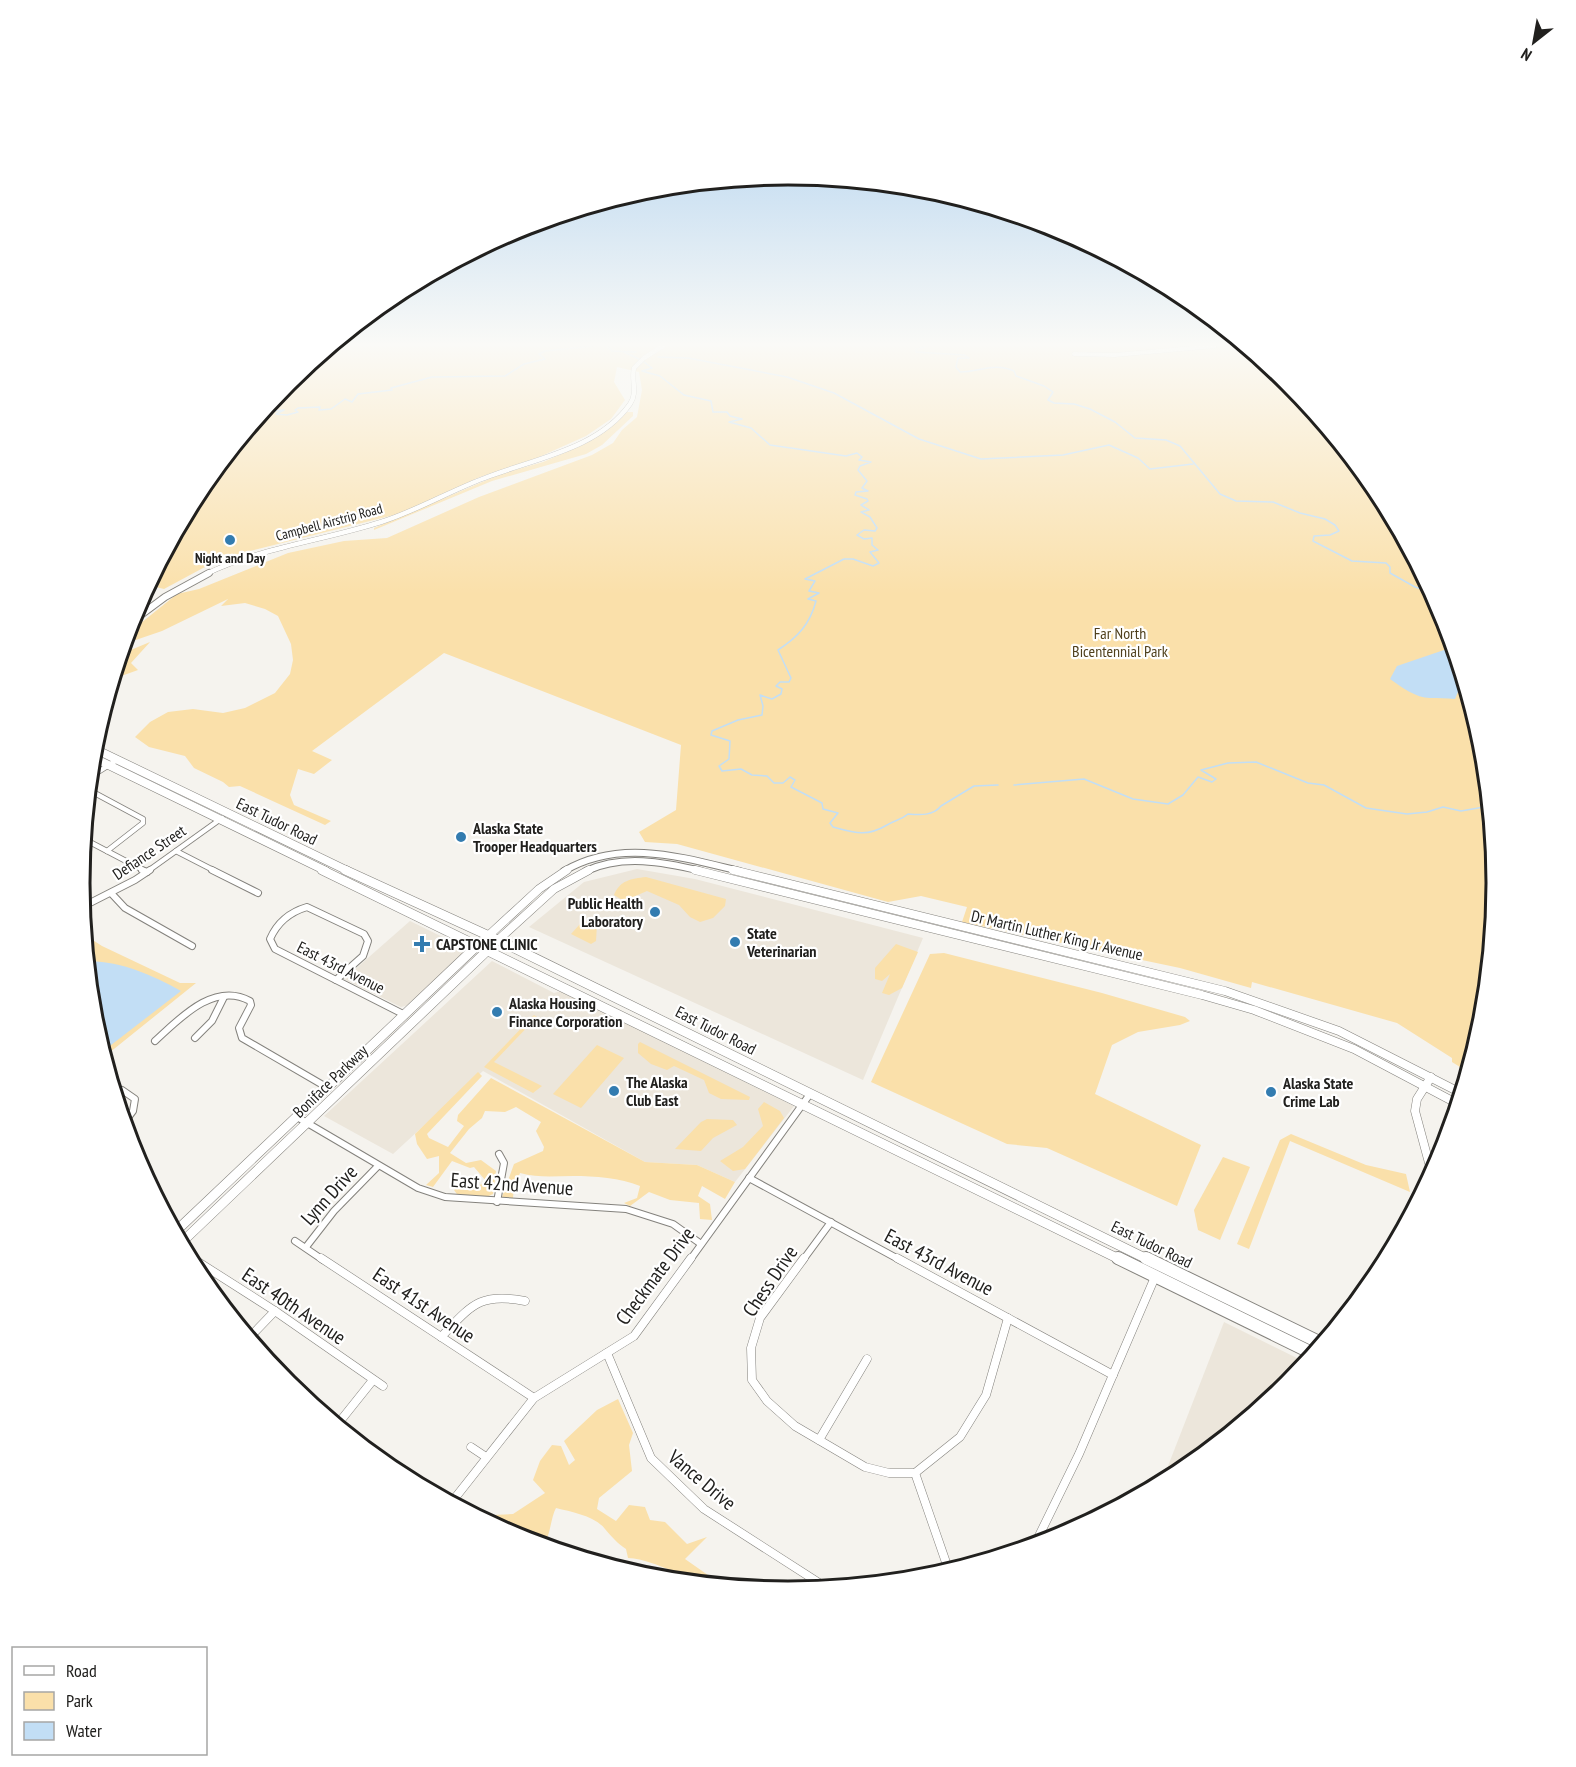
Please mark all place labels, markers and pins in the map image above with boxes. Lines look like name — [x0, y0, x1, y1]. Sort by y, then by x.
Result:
marker: Night and Day — [223, 533, 237, 547]
place label: Night and Day — [195, 549, 265, 567]
place label: Alaska State Trooper Headquarters — [472, 818, 597, 856]
marker: Alaska State Trooper Headquarters — [454, 830, 468, 844]
place label: Public Health Laboratory — [568, 893, 644, 931]
marker: Public Health Laboratory — [648, 905, 662, 919]
place label: State Veterinarian — [746, 923, 817, 961]
place label: CAPSTONE CLINIC — [436, 934, 538, 954]
marker: CAPSTONE CLINIC — [413, 935, 431, 953]
marker: State Veterinarian — [728, 935, 742, 949]
place label: Alaska Housing Finance Corporation — [508, 993, 622, 1031]
marker: Alaska Housing Finance Corporation — [490, 1005, 504, 1019]
place label: The Alaska Club East — [626, 1072, 688, 1110]
place label: Alaska State Crime Lab — [1282, 1073, 1354, 1111]
marker: The Alaska Club East — [607, 1084, 621, 1098]
marker: Alaska State Crime Lab — [1264, 1085, 1278, 1099]

